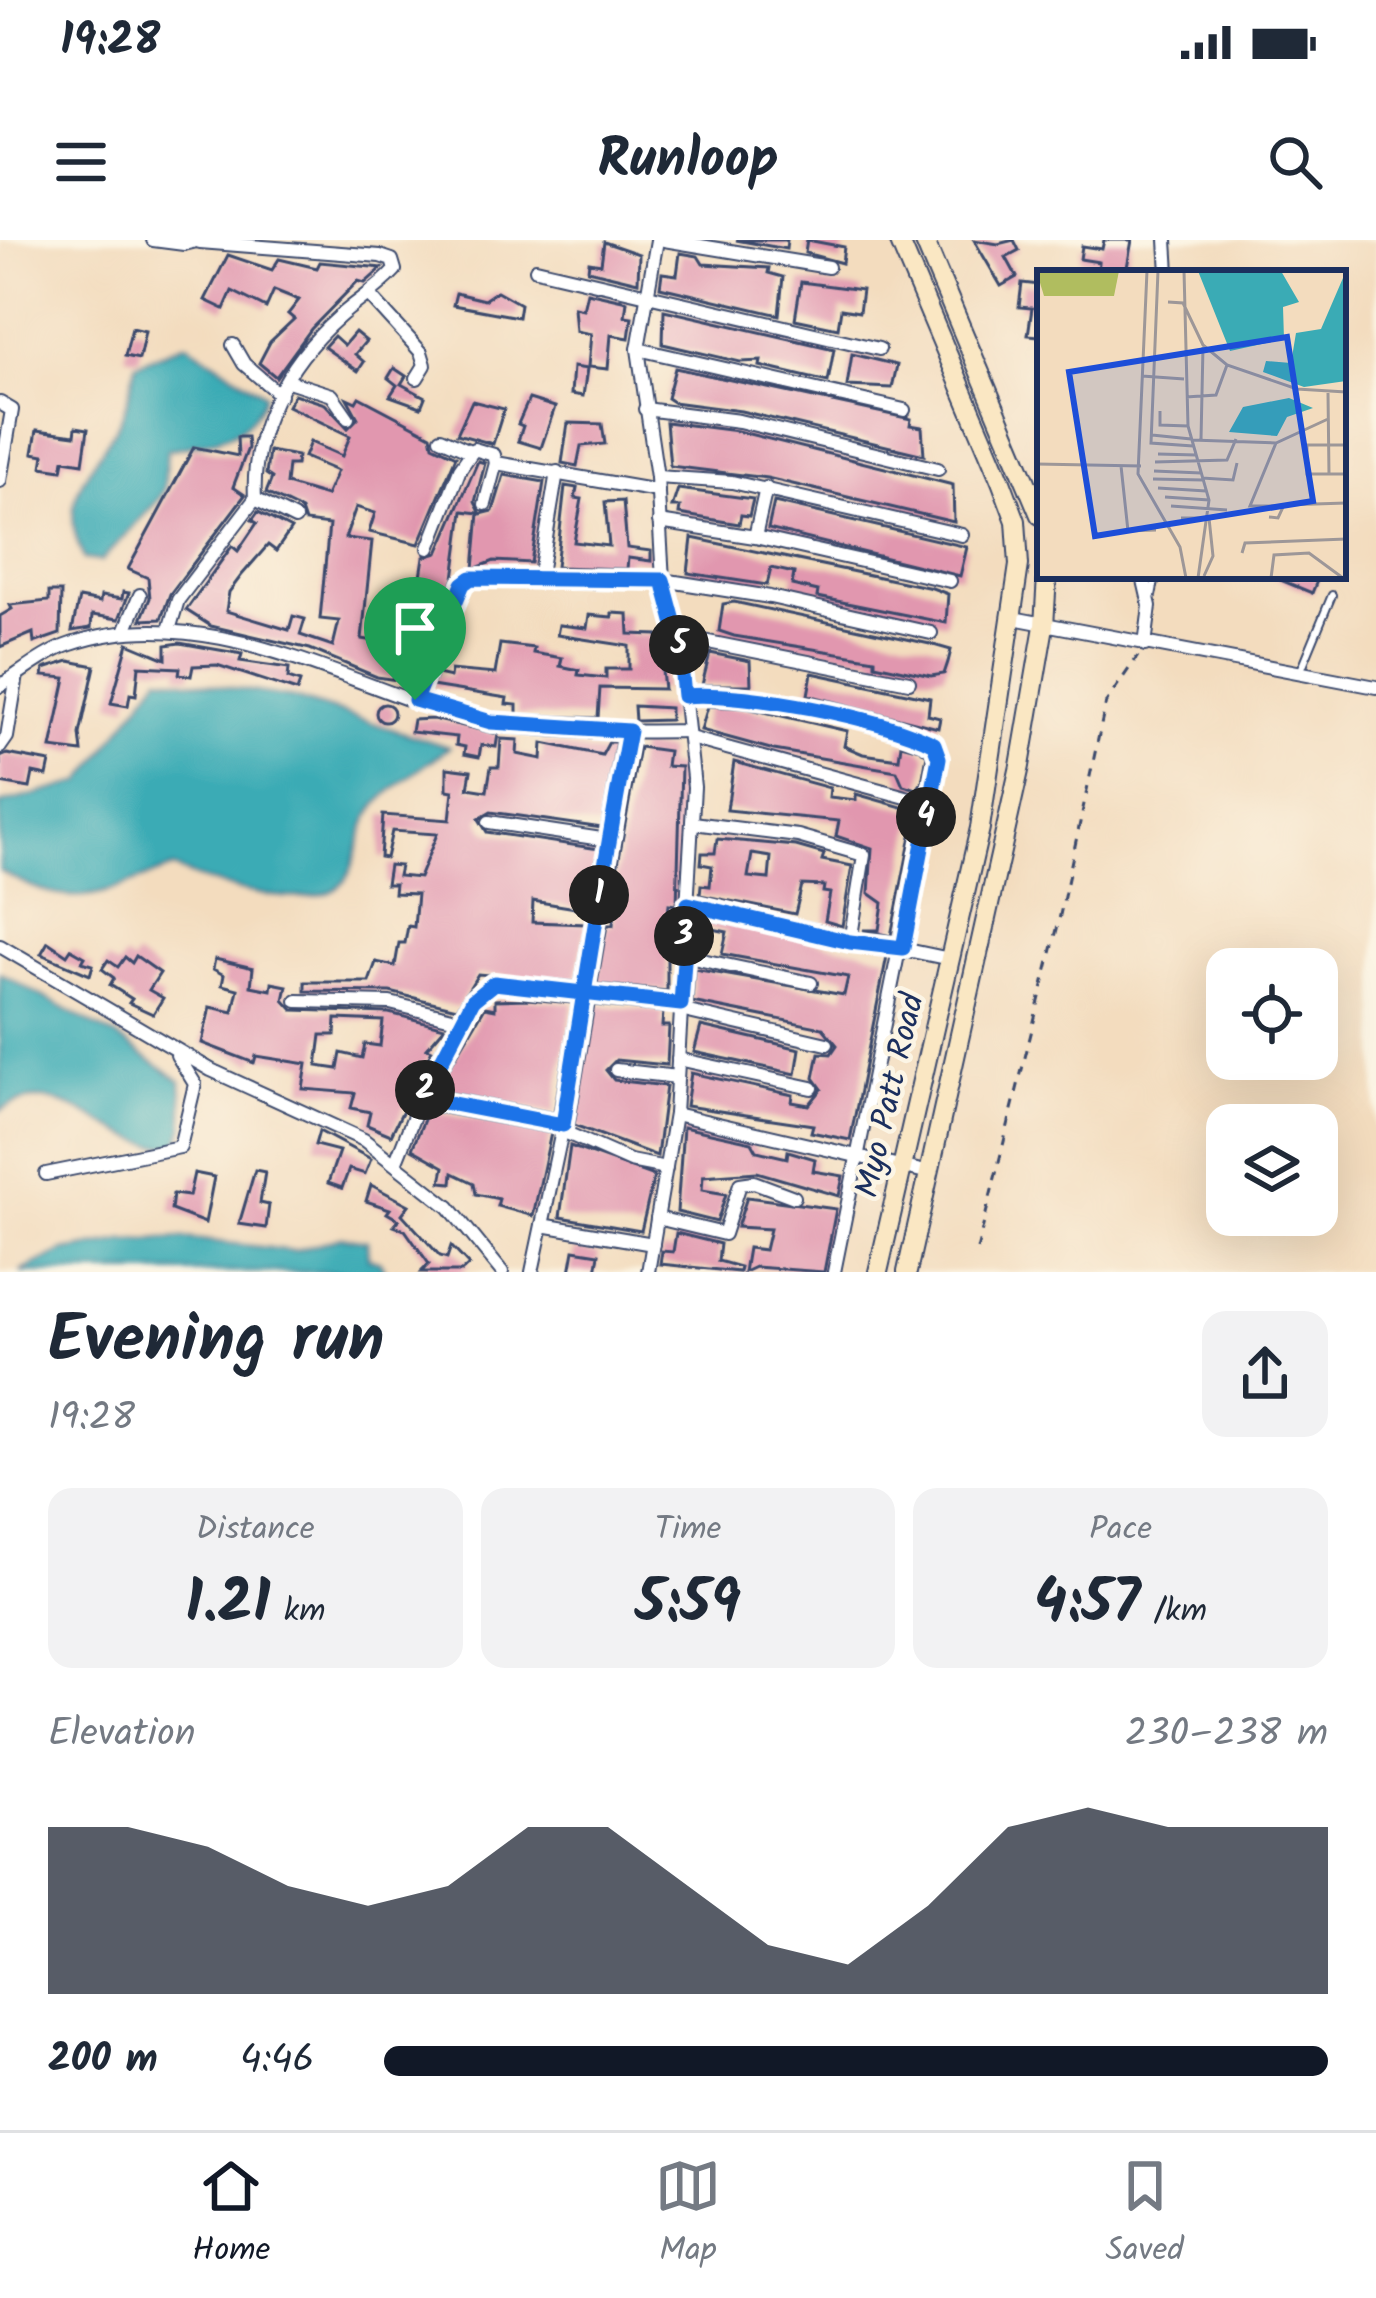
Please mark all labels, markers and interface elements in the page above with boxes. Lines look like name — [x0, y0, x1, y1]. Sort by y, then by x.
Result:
text: 19:28 — [60, 6, 160, 78]
text: Runloop — [597, 119, 779, 205]
icon: menu — [48, 129, 114, 195]
icon: search — [1262, 129, 1328, 195]
inset map — [1037, 270, 1346, 579]
pin — [364, 577, 466, 700]
icon: arrive — [382, 595, 448, 661]
pin: 5 — [649, 615, 709, 675]
text: 5 — [671, 618, 687, 671]
pin: 4 — [896, 787, 956, 847]
text: 4 — [917, 790, 935, 843]
pin: 1 — [569, 865, 629, 925]
text: 1 — [594, 868, 604, 921]
pin: 3 — [654, 906, 714, 966]
text: 3 — [675, 909, 693, 962]
map controls — [1206, 948, 1338, 1236]
button: locate — [1206, 948, 1338, 1080]
street label: Myo Patt Road — [842, 987, 941, 1203]
pin: 2 — [395, 1060, 455, 1120]
text: 2 — [415, 1063, 435, 1116]
button: layers — [1206, 1104, 1338, 1236]
text: Evening run — [48, 1290, 384, 1395]
button: share — [1202, 1311, 1328, 1437]
text: 19:28 — [48, 1388, 135, 1450]
text: Distance — [196, 1504, 315, 1557]
text: Time — [655, 1504, 721, 1557]
text: Pace — [1089, 1504, 1152, 1557]
text: 1.21 — [185, 1557, 271, 1653]
text: 5:59 — [635, 1557, 741, 1653]
text: 4:57 — [1034, 1557, 1140, 1653]
text: km — [271, 1586, 326, 1639]
text: /km — [1140, 1586, 1207, 1639]
text: Elevation — [48, 1704, 196, 1766]
text: 230–238 m — [1125, 1704, 1328, 1766]
text: 200 m — [48, 2030, 158, 2092]
text: 4:46 — [240, 2030, 314, 2092]
tab: Home — [192, 2153, 270, 2278]
tab: Map — [655, 2153, 721, 2278]
tab: Saved — [1105, 2153, 1184, 2278]

